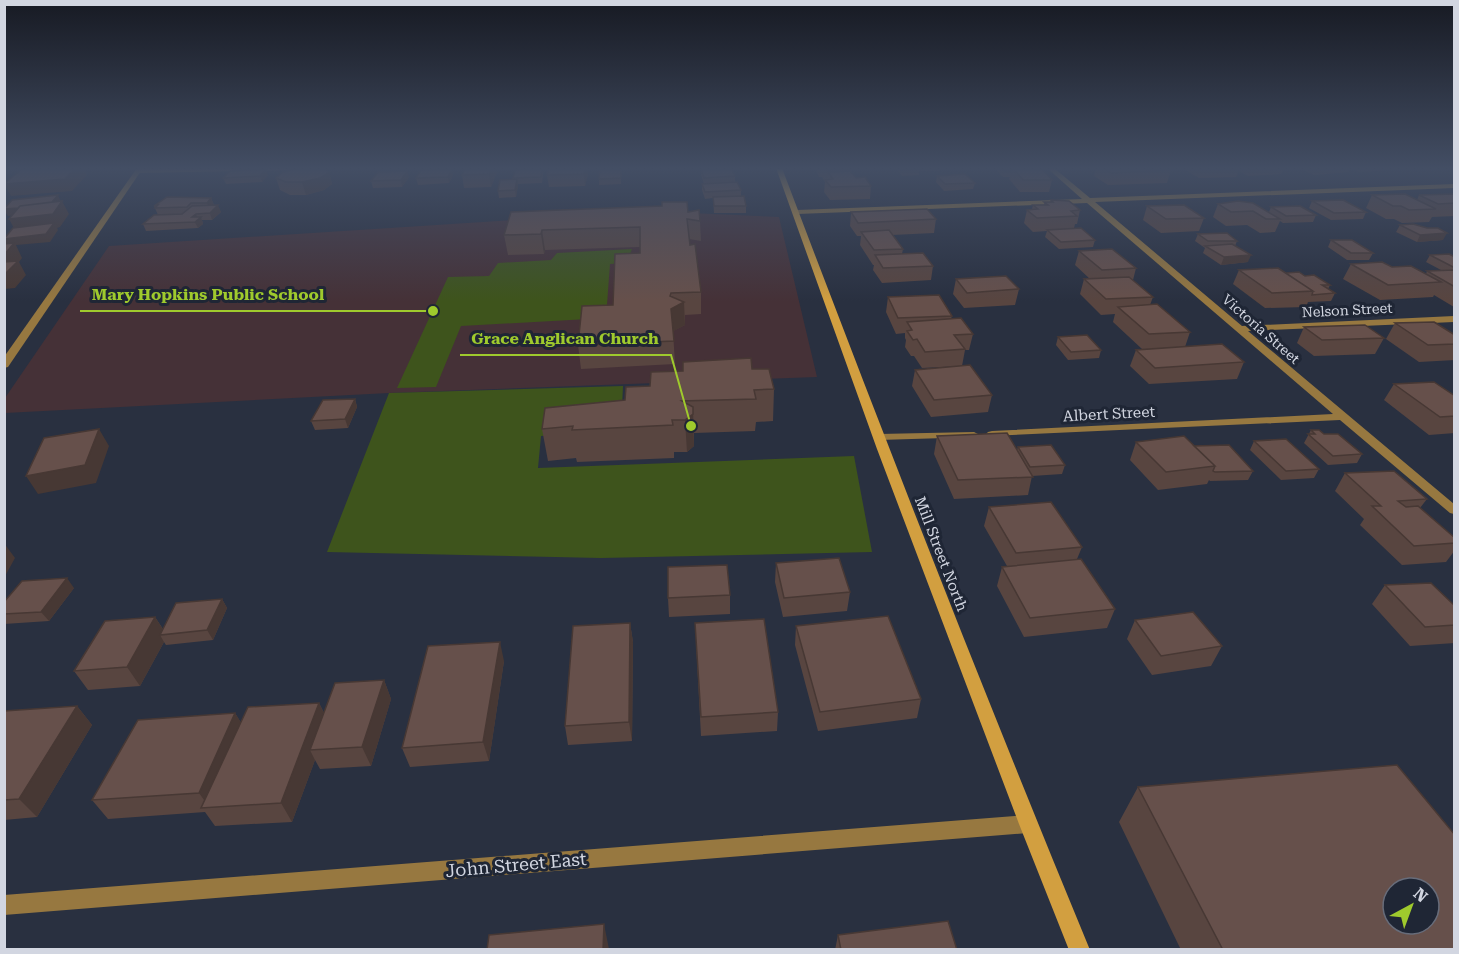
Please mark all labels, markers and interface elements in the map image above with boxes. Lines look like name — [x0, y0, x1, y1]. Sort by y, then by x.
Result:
callout: Mary Hopkins Public School — [80, 277, 336, 311]
text: Mary Hopkins Public School — [92, 285, 325, 304]
street label: Victoria Street — [1219, 291, 1303, 367]
street label: Nelson Street — [1301, 300, 1393, 320]
callout: Grace Anglican Church — [460, 321, 671, 355]
text: Grace Anglican Church — [471, 329, 659, 348]
street label: Albert Street — [1063, 403, 1156, 425]
street label: Mill Street North — [911, 494, 971, 614]
street label: John Street East — [445, 848, 588, 881]
north arrow — [1381, 876, 1441, 936]
text: N — [1410, 884, 1431, 906]

